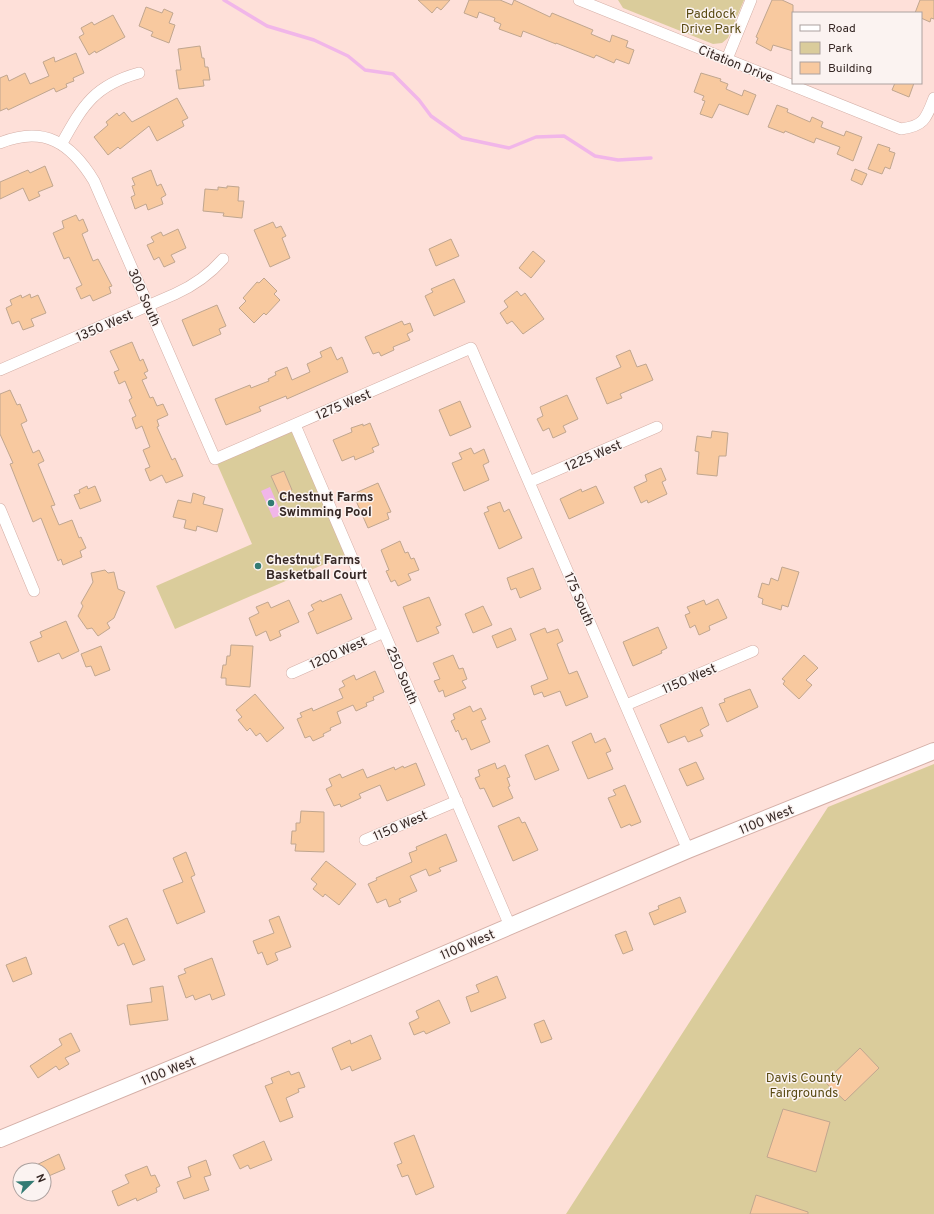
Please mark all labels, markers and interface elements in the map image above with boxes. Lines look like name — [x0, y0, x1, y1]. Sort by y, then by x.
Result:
park label: Paddock Drive Park — [681, 7, 741, 38]
legend — [792, 12, 922, 84]
text: Road — [828, 21, 856, 37]
text: Park — [828, 41, 853, 57]
street label: Citation Drive — [695, 43, 775, 87]
text: Building — [828, 61, 872, 77]
street label: 300 South — [123, 266, 163, 329]
street label: 1350 West — [74, 308, 136, 346]
street label: 1275 West — [314, 387, 374, 425]
street label: 1225 West — [563, 438, 625, 476]
place label: Chestnut Farms Swimming Pool — [279, 490, 373, 521]
marker: Chestnut Farms Swimming Pool — [266, 498, 276, 508]
place label: Chestnut Farms Basketball Court — [266, 553, 367, 584]
marker: Chestnut Farms Basketball Court — [253, 561, 263, 571]
street label: 175 South — [560, 571, 597, 629]
street label: 1200 West — [308, 634, 370, 673]
street label: 250 South — [382, 644, 421, 707]
street label: 1150 West — [660, 661, 719, 698]
street label: 1100 West — [737, 803, 796, 839]
street label: 1150 West — [371, 808, 430, 845]
street label: 1100 West — [438, 927, 497, 964]
street label: 1100 West — [139, 1054, 198, 1090]
park label: Davis County Fairgrounds — [766, 1071, 842, 1102]
north arrow — [12, 1162, 52, 1202]
text: N — [32, 1172, 48, 1185]

